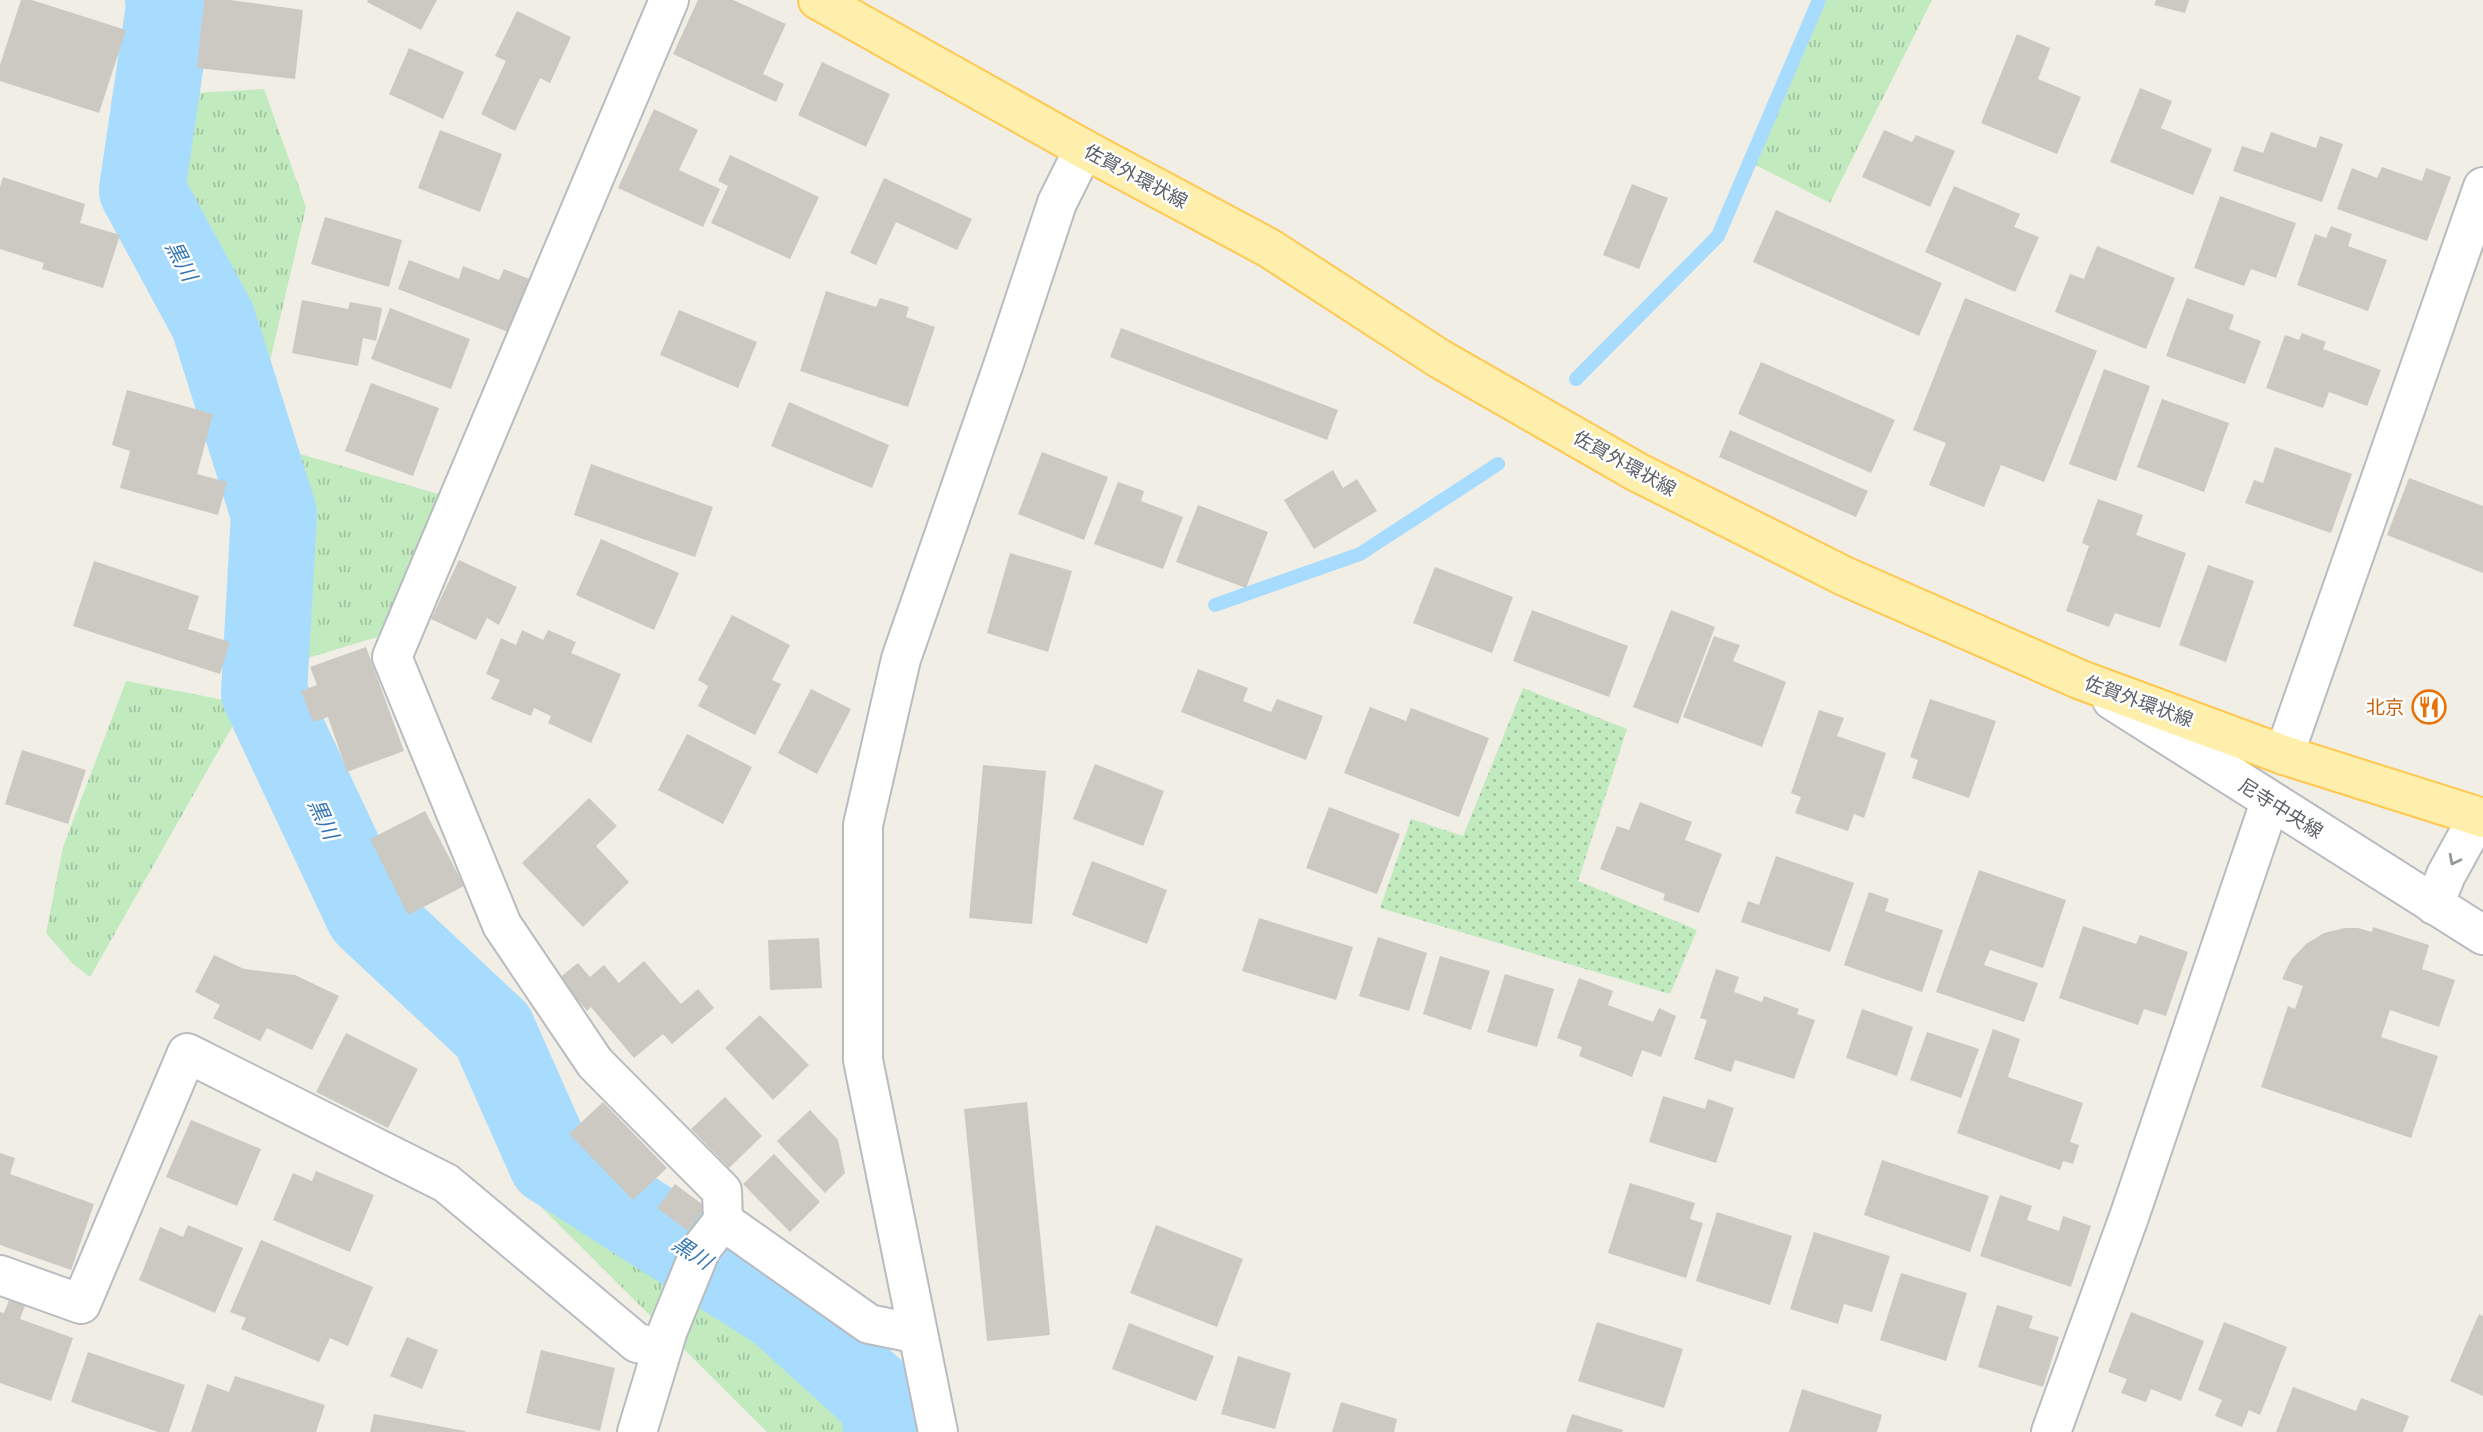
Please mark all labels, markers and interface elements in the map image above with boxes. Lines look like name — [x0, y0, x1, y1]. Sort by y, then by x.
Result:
street label: 佐賀外環状線 — [1080, 140, 1191, 213]
water label: 黒川 — [161, 236, 203, 287]
street label: 佐賀外環状線 — [1569, 426, 1680, 501]
street label: 佐賀外環状線 — [2081, 671, 2196, 732]
restaurant icon: 北京 — [2410, 688, 2448, 726]
place label: 北京 — [2366, 696, 2404, 719]
street label: 尼寺中央線 — [2234, 773, 2327, 843]
water label: 黒川 — [303, 794, 345, 845]
one-way arrow — [2449, 853, 2463, 865]
water label: 黒川 — [668, 1231, 718, 1276]

